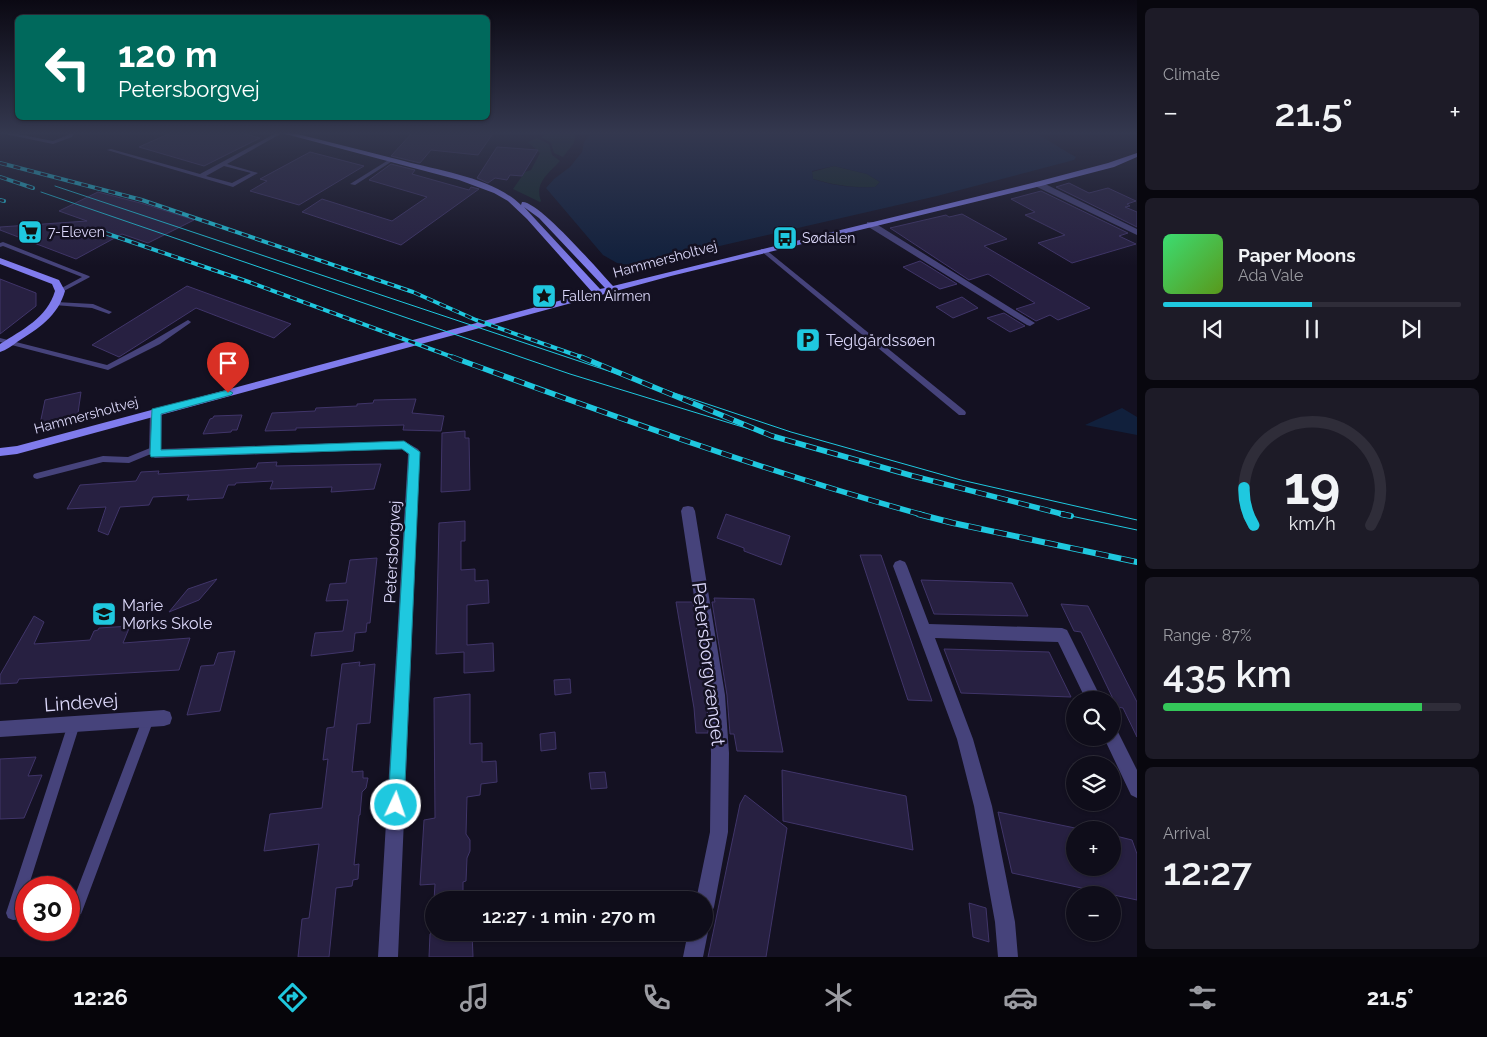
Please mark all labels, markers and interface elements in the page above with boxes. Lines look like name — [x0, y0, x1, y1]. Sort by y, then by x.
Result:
text: 120 m — [118, 34, 218, 75]
icon: left — [35, 35, 100, 100]
text: Climate — [1163, 65, 1220, 84]
text: Petersborgvej — [118, 76, 260, 102]
text: 21.5° — [1275, 90, 1353, 135]
text: − — [1163, 96, 1178, 129]
text: + — [1449, 96, 1461, 129]
supermarket icon: 7-Eleven — [17, 219, 43, 245]
place label: 7-Eleven — [48, 224, 105, 240]
bus stop icon: Sødalen — [772, 225, 798, 251]
place label: Sødalen — [802, 230, 855, 246]
street label: Hammersholtvej — [611, 237, 719, 281]
text: Paper Moons — [1238, 244, 1356, 266]
text: Ada Vale — [1238, 266, 1303, 285]
place icon: Fallen Airmen — [531, 283, 557, 309]
place label: Fallen Airmen — [562, 288, 651, 304]
icon: previous — [1199, 315, 1227, 343]
icon: pause — [1298, 315, 1326, 343]
icon: next — [1397, 315, 1425, 343]
parking icon: Teglgårdssøen — [795, 327, 821, 353]
place label: Teglgårdssøen — [826, 331, 935, 350]
pin — [207, 342, 249, 393]
icon: arrive — [214, 349, 242, 377]
street label: Hammersholtvej — [32, 393, 140, 437]
text: 19 — [1284, 455, 1340, 516]
street label: Petersborgvej — [380, 500, 405, 604]
text: km/h — [1288, 513, 1336, 534]
street label: Petersborgvænget — [688, 581, 730, 748]
place label: Marie Mørks Skole — [122, 596, 212, 633]
school or university icon: Marie Mørks Skole — [91, 601, 117, 627]
text: Range · 87% — [1163, 626, 1251, 645]
text: 435 km — [1163, 651, 1292, 696]
street label: Lindevej — [43, 688, 119, 716]
map controls — [1066, 691, 1121, 941]
button: search — [1066, 691, 1121, 746]
button: layers — [1066, 756, 1121, 811]
position arrow — [369, 778, 421, 830]
button: + — [1066, 821, 1121, 876]
text: Arrival — [1163, 824, 1210, 843]
text: 12:27 — [1163, 849, 1252, 894]
speed limit sign: 30 — [15, 876, 80, 941]
button: − — [1066, 886, 1121, 941]
text: 12:27 · 1 min · 270 m — [482, 905, 656, 927]
icon: directions — [275, 980, 310, 1015]
icon: music — [457, 980, 492, 1015]
icon: phone — [639, 980, 674, 1015]
icon: climate — [821, 980, 856, 1015]
icon: car — [1003, 980, 1038, 1015]
icon: filters — [1185, 980, 1220, 1015]
text: 12:26 — [73, 984, 128, 1010]
text: 21.5° — [1367, 984, 1413, 1010]

